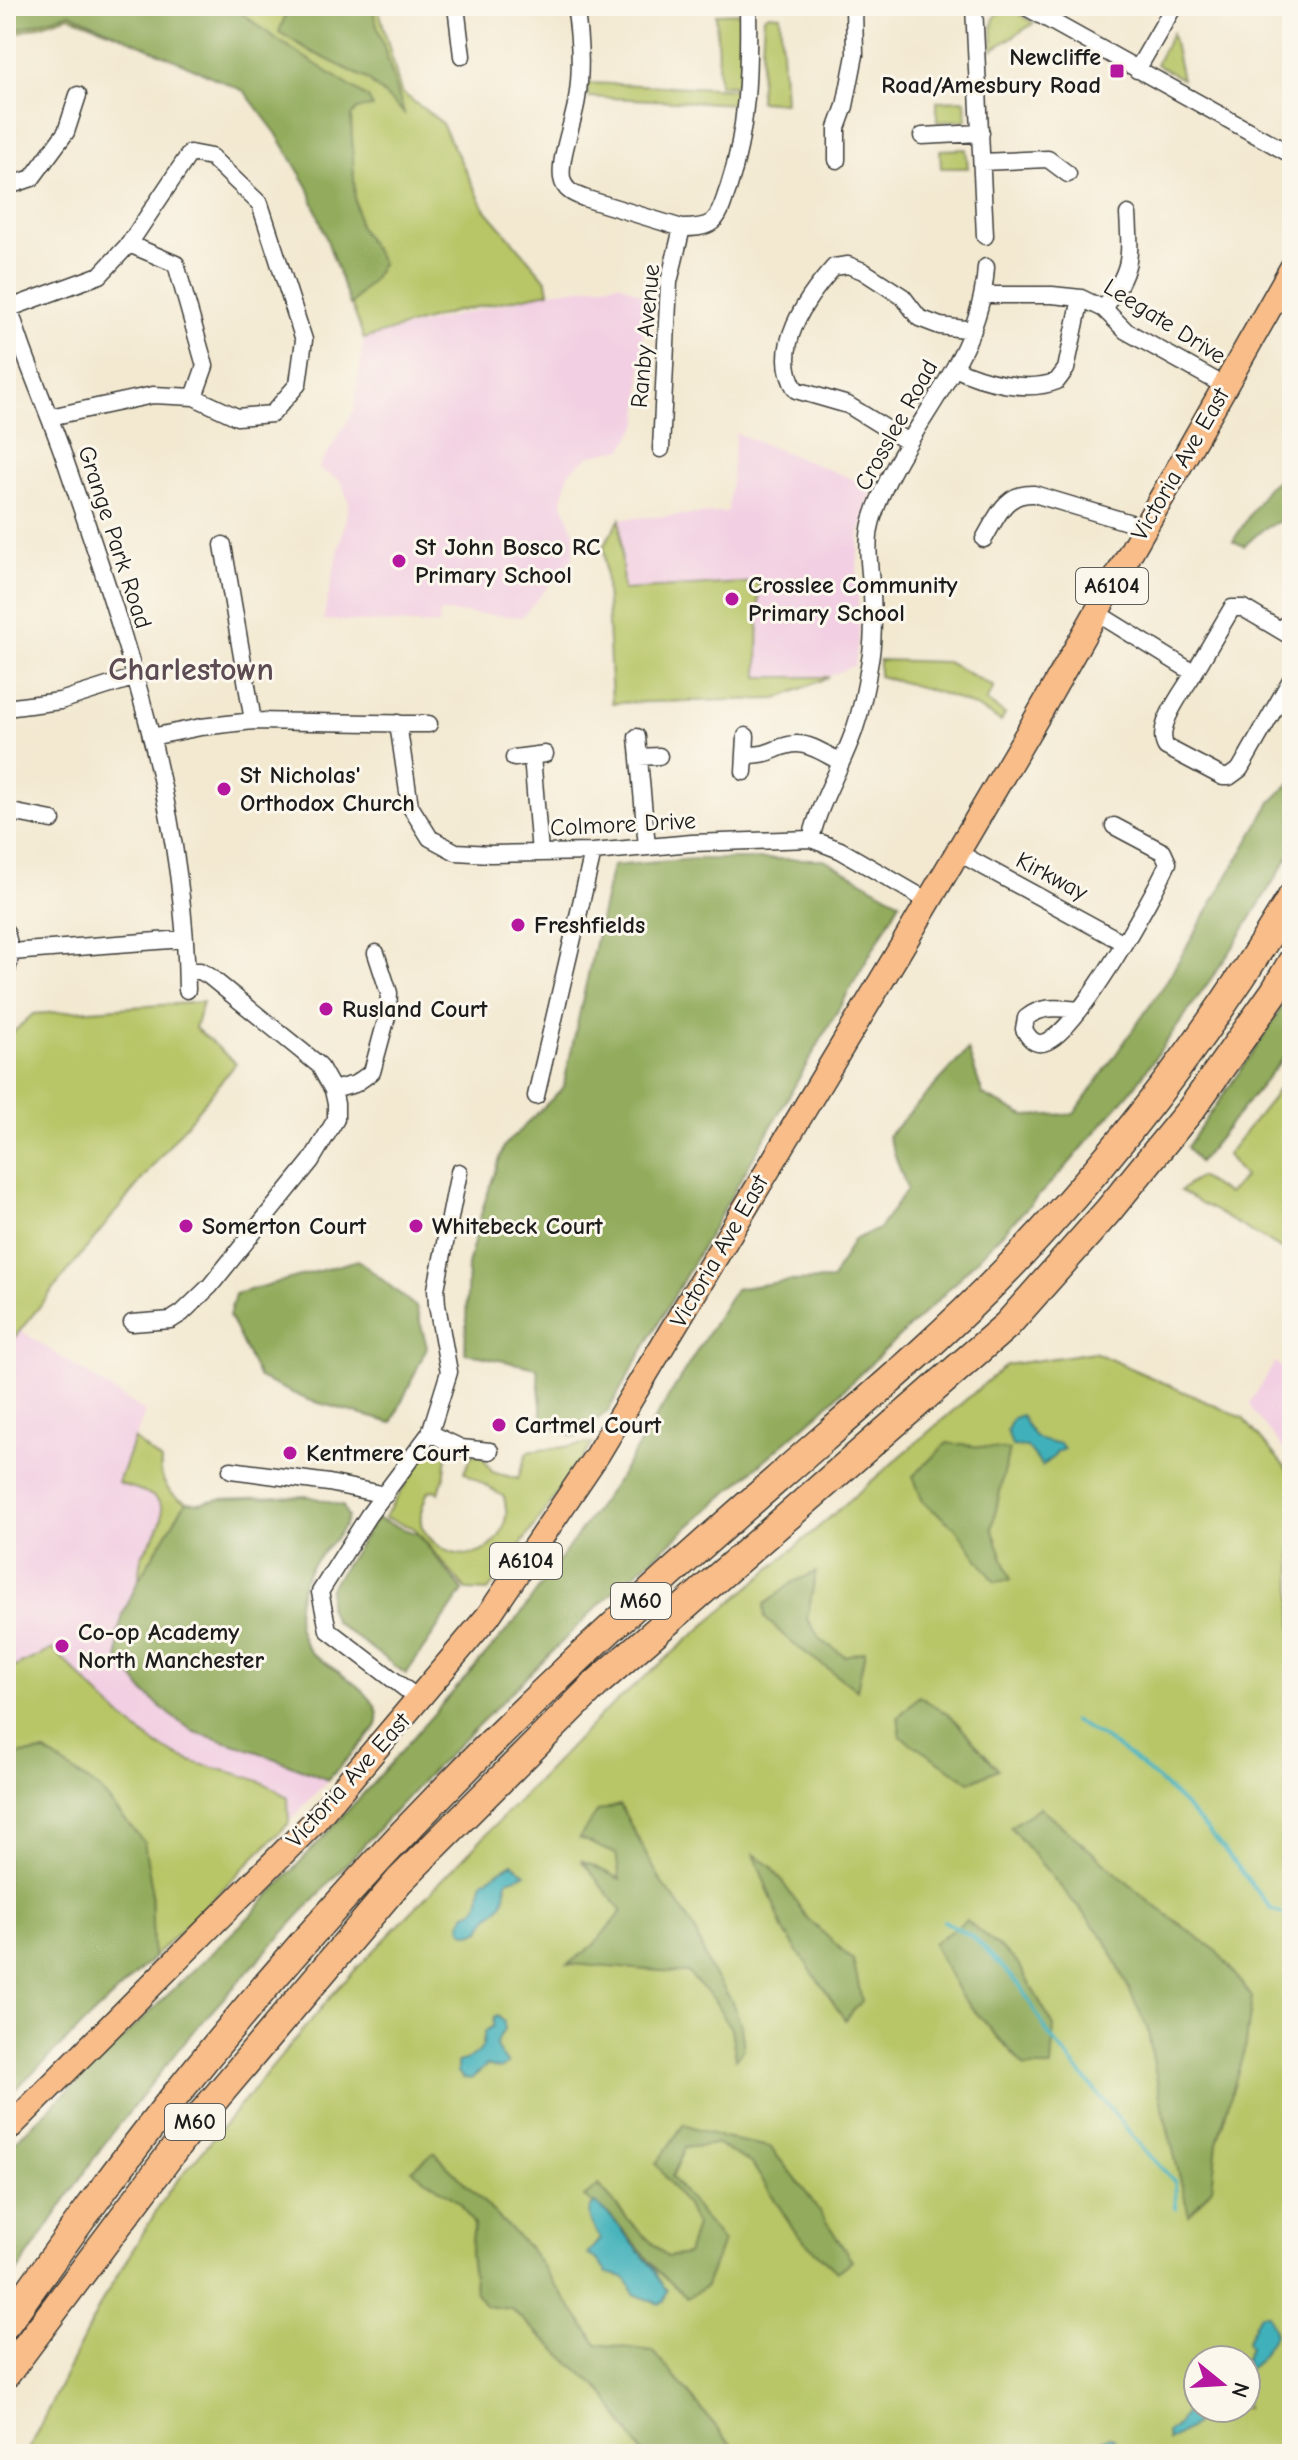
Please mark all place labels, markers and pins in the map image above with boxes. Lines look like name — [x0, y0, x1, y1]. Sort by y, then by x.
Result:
place label: Newcliffe Road/Amesbury Road — [881, 43, 1101, 99]
marker: Newcliffe Road/Amesbury Road — [1108, 62, 1126, 80]
place label: St John Bosco RC Primary School — [415, 533, 600, 589]
marker: St John Bosco RC Primary School — [390, 552, 408, 570]
place label: Crosslee Community Primary School — [748, 571, 958, 627]
marker: Crosslee Community Primary School — [723, 590, 741, 608]
place label: St Nicholas' Orthodox Church — [240, 761, 415, 817]
marker: St Nicholas' Orthodox Church — [215, 780, 233, 798]
place label: Freshfields — [534, 911, 645, 939]
marker: Freshfields — [509, 916, 527, 934]
place label: Rusland Court — [342, 995, 489, 1023]
marker: Rusland Court — [317, 1000, 335, 1018]
place label: Somerton Court — [202, 1212, 367, 1240]
place label: Whitebeck Court — [432, 1212, 604, 1240]
marker: Somerton Court — [177, 1217, 195, 1235]
marker: Whitebeck Court — [407, 1217, 425, 1235]
place label: Cartmel Court — [515, 1411, 662, 1439]
marker: Cartmel Court — [490, 1416, 508, 1434]
place label: Kentmere Court — [306, 1439, 470, 1467]
marker: Kentmere Court — [281, 1444, 299, 1462]
place label: Co-op Academy North Manchester — [78, 1618, 264, 1674]
marker: Co-op Academy North Manchester — [53, 1637, 71, 1655]

